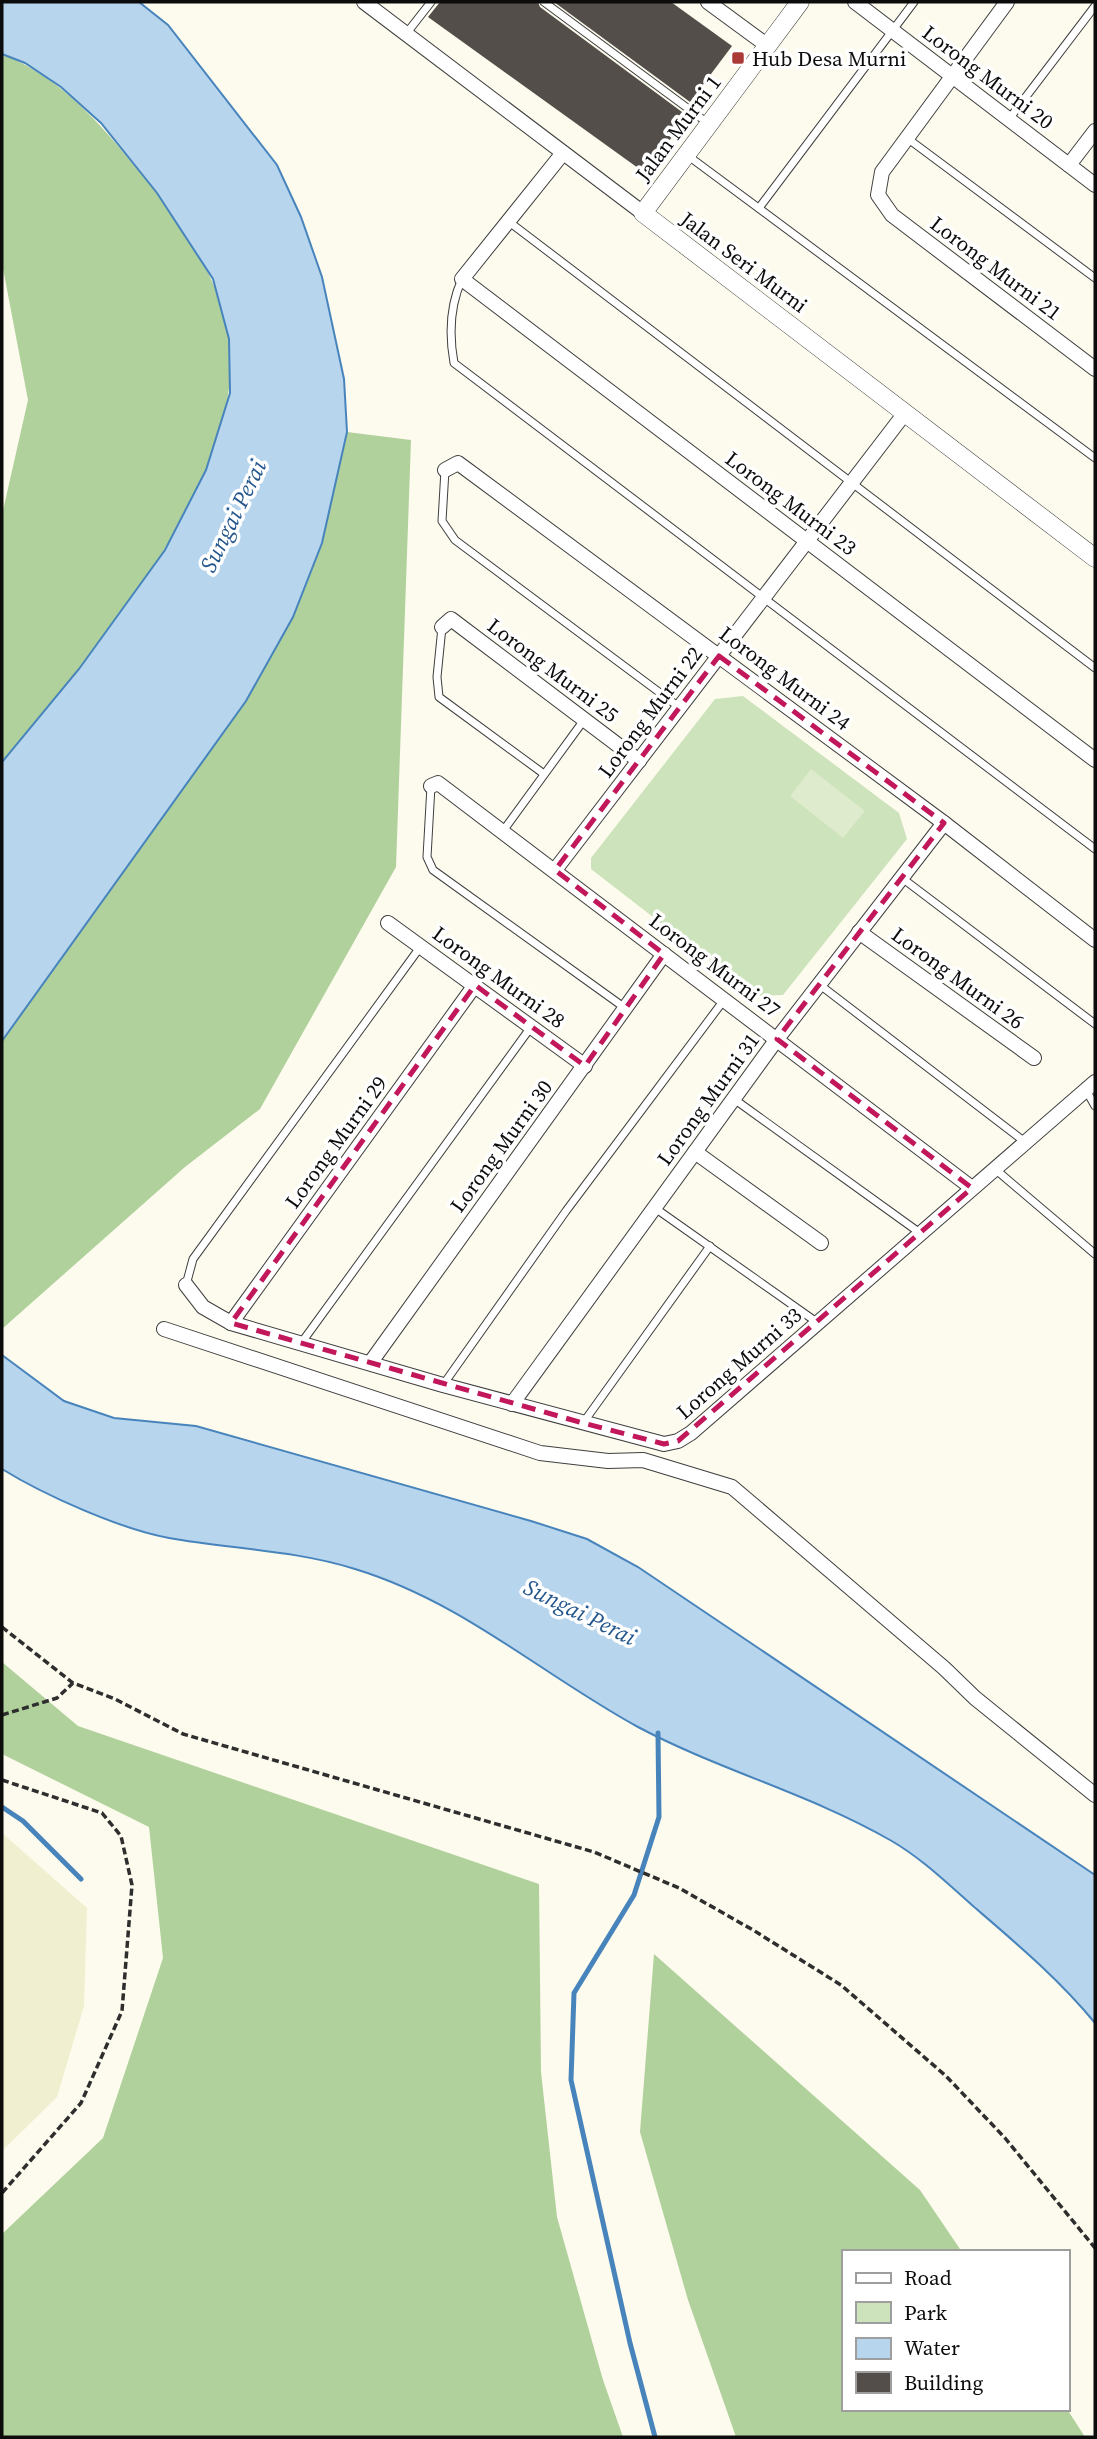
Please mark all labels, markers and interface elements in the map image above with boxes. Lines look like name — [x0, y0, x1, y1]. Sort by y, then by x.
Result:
street label: Lorong Murni 20 — [916, 18, 1060, 136]
place label: Hub Desa Murni — [752, 44, 906, 73]
marker: Hub Desa Murni — [730, 50, 746, 66]
street label: Jalan Murni 1 — [628, 69, 728, 188]
street label: Jalan Seri Murni — [674, 204, 814, 319]
street label: Lorong Murni 21 — [924, 209, 1068, 327]
street label: Lorong Murni 23 — [719, 444, 863, 562]
water label: Sungai Perai — [192, 454, 274, 578]
street label: Lorong Murni 25 — [481, 611, 625, 729]
street label: Lorong Murni 24 — [713, 619, 857, 737]
street label: Lorong Murni 22 — [591, 640, 709, 784]
street label: Lorong Murni 27 — [643, 906, 787, 1024]
street label: Lorong Murni 28 — [427, 919, 571, 1035]
street label: Lorong Murni 26 — [886, 920, 1030, 1036]
street label: Lorong Murni 31 — [650, 1027, 766, 1171]
street label: Lorong Murni 29 — [278, 1070, 394, 1214]
street label: Lorong Murni 30 — [443, 1074, 559, 1218]
street label: Lorong Murni 33 — [670, 1300, 808, 1426]
water label: Sungai Perai — [518, 1571, 642, 1653]
legend — [842, 2250, 1069, 2411]
text: Road — [904, 2263, 952, 2292]
text: Park — [904, 2298, 948, 2327]
text: Water — [904, 2333, 960, 2362]
text: Building — [904, 2368, 983, 2397]

